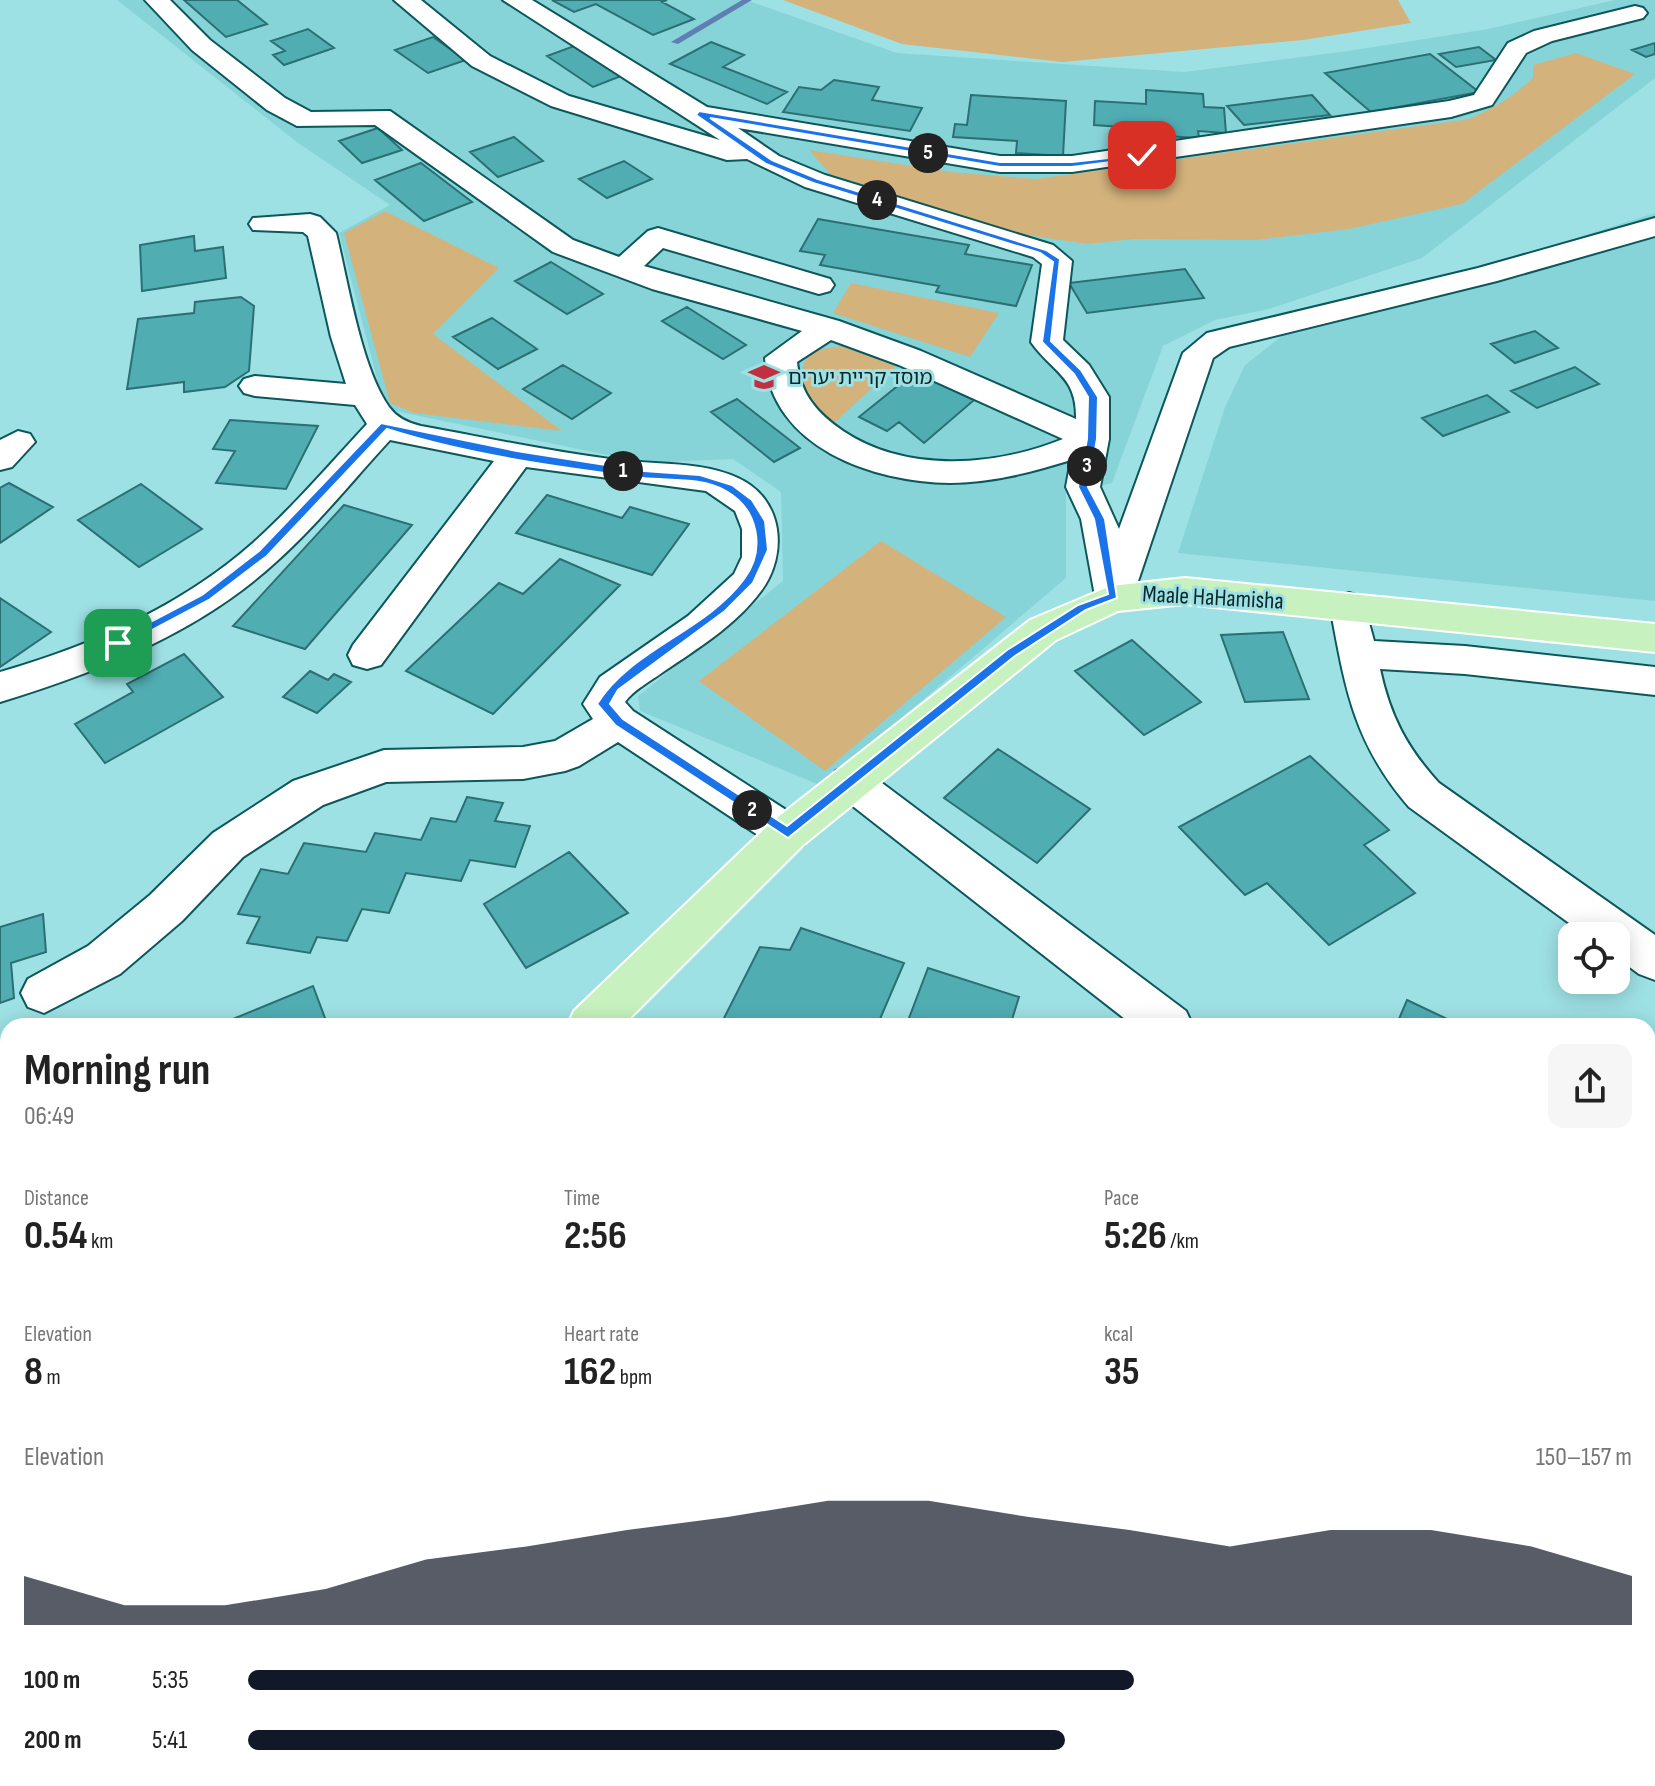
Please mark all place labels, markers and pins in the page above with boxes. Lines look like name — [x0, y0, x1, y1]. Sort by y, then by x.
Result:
pin — [1108, 121, 1176, 189]
pin: 5 — [908, 133, 948, 173]
pin: 4 — [857, 180, 897, 220]
school or university icon: מוסד קריית יערים — [747, 360, 781, 394]
place label: מוסד קריית יערים — [788, 366, 932, 390]
pin: 3 — [1067, 446, 1107, 486]
pin: 1 — [603, 451, 643, 491]
pin — [84, 609, 152, 677]
pin: 2 — [732, 790, 772, 830]

